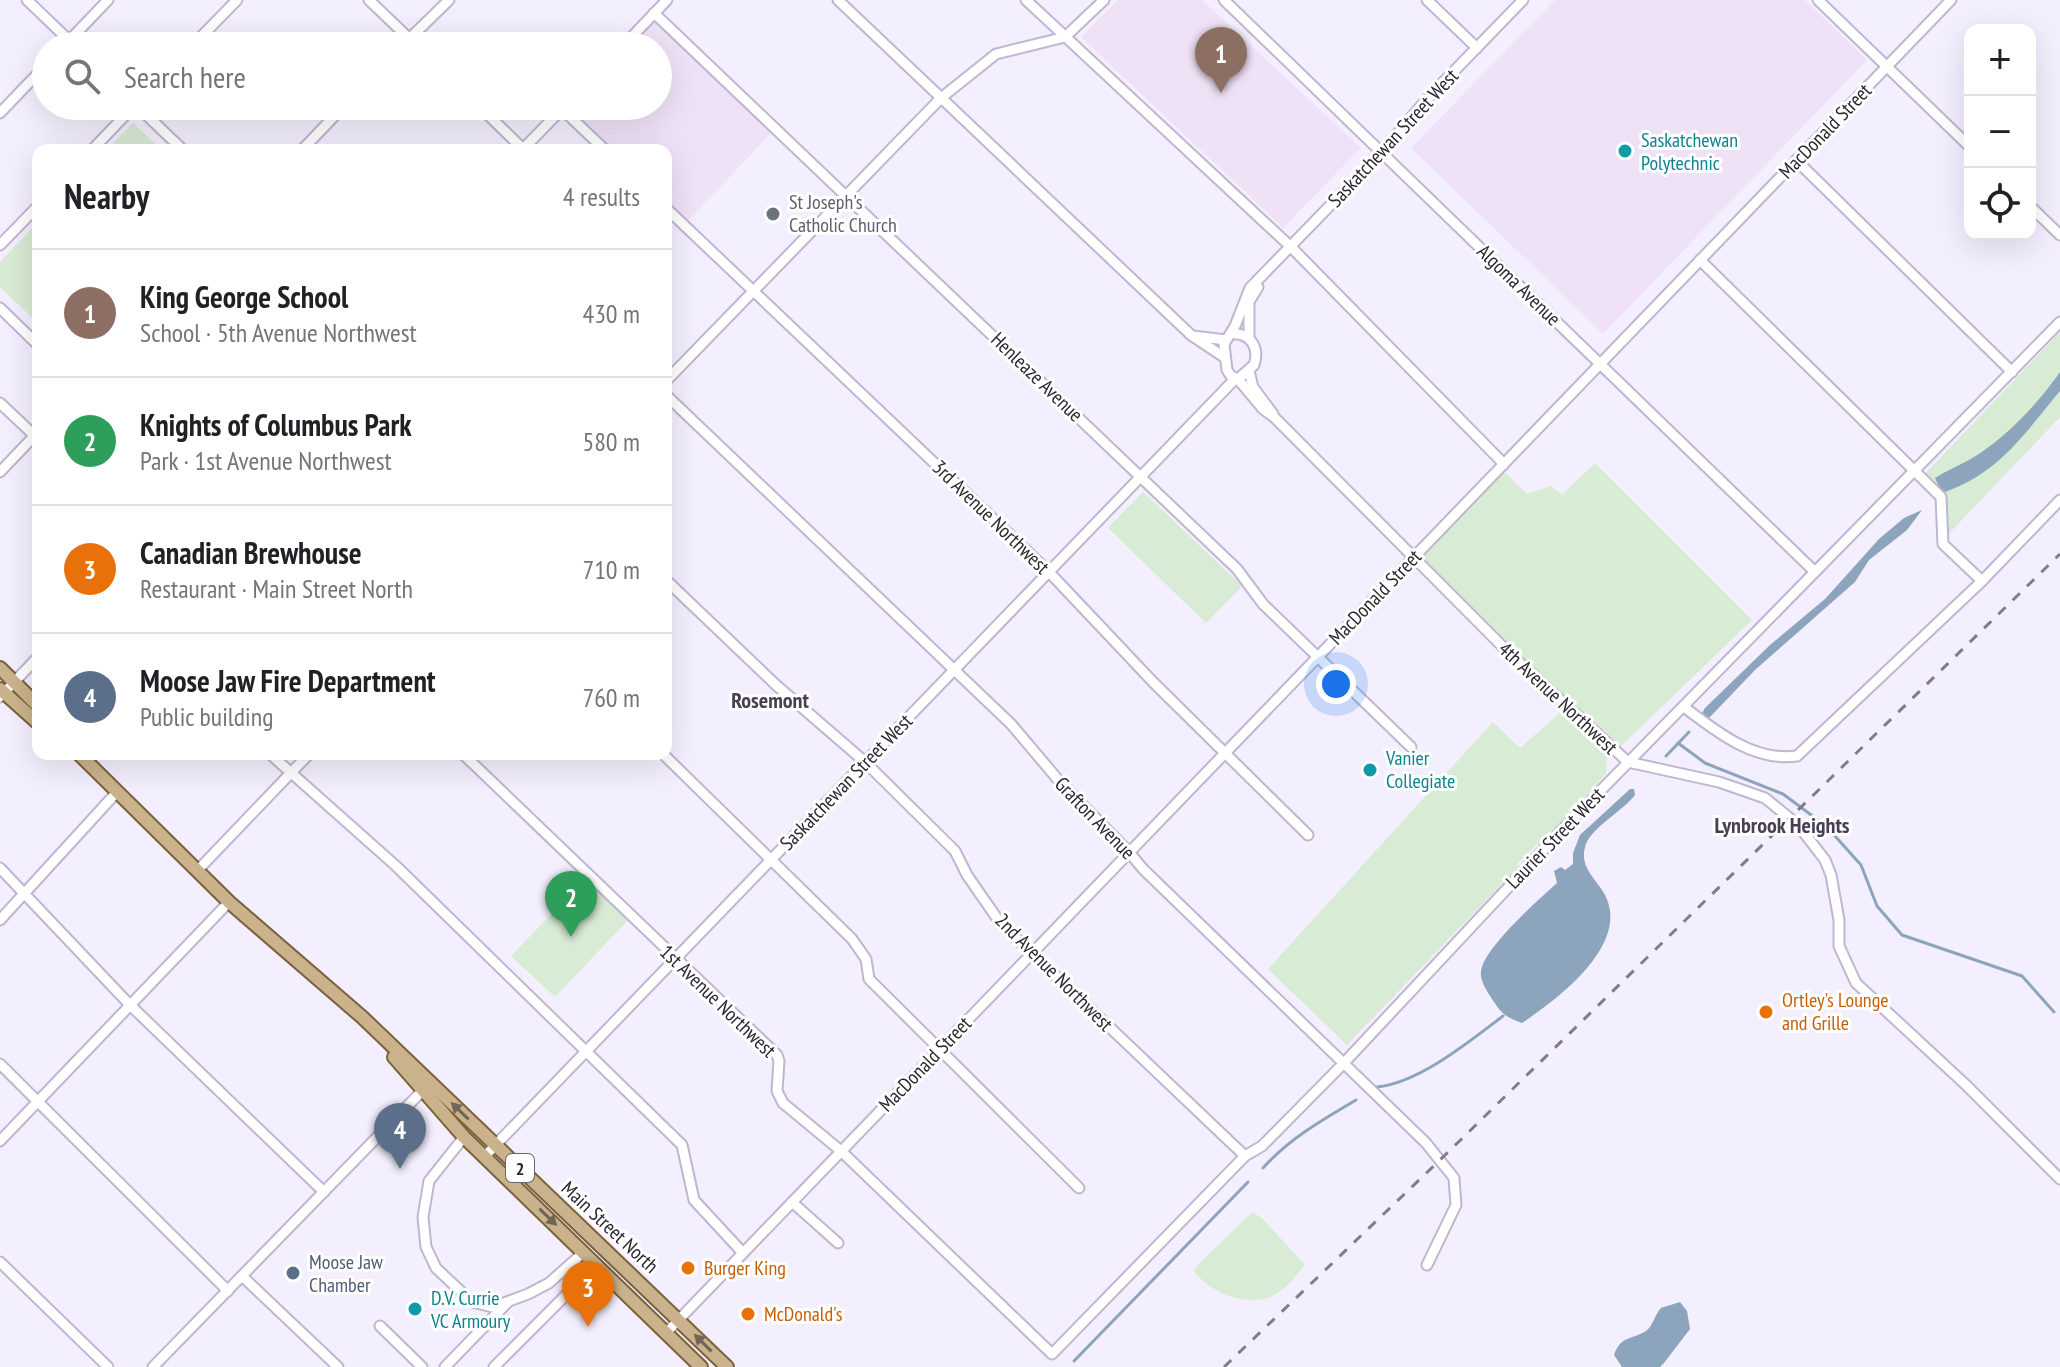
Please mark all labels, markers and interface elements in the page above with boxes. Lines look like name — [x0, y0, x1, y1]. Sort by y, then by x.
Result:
map controls — [1964, 24, 2036, 240]
button: + — [1964, 24, 2036, 96]
pin: 1 — [1195, 27, 1247, 93]
search box — [32, 32, 672, 120]
icon: search — [60, 54, 104, 98]
text: Search here — [124, 57, 246, 96]
street label: Saskatchewan Street West — [1322, 63, 1464, 213]
street label: MacDonald Street — [1773, 77, 1877, 184]
button: − — [1964, 96, 2036, 168]
place label: Saskatchewan Polytechnic — [1641, 127, 1738, 176]
marker: Saskatchewan Polytechnic — [1616, 142, 1634, 160]
button: locate — [1964, 168, 2036, 240]
text: Nearby — [64, 174, 149, 218]
text: 4 results — [563, 180, 640, 213]
place label: St Joseph's Catholic Church — [789, 189, 897, 238]
marker: St Joseph's Catholic Church — [764, 205, 782, 223]
street label: Algoma Avenue — [1472, 239, 1566, 331]
text: King George School — [140, 277, 348, 316]
text: 1 — [84, 297, 96, 330]
text: 430 m — [582, 297, 640, 330]
text: School · 5th Avenue Northwest — [140, 316, 417, 349]
street label: Henleaze Avenue — [985, 327, 1089, 427]
text: Knights of Columbus Park — [140, 405, 412, 444]
text: 2 — [84, 425, 96, 458]
text: 580 m — [582, 425, 640, 458]
text: Park · 1st Avenue Northwest — [140, 444, 392, 477]
street label: 3rd Avenue Northwest — [927, 454, 1056, 580]
text: Canadian Brewhouse — [140, 533, 362, 572]
street label: MacDonald Street — [1323, 543, 1427, 650]
text: 3 — [84, 553, 96, 586]
text: 710 m — [582, 553, 640, 586]
text: Restaurant · Main Street North — [140, 572, 413, 605]
street label: 4th Avenue Northwest — [1493, 636, 1623, 760]
text: Moose Jaw Fire Department — [140, 661, 436, 700]
your location — [1316, 664, 1356, 704]
text: 4 — [84, 681, 96, 714]
text: 760 m — [582, 681, 640, 714]
district label: Rosemont — [731, 686, 809, 714]
text: Public building — [140, 700, 273, 733]
street label: Saskatchewan Street West — [774, 708, 918, 856]
place label: Vanier Collegiate — [1385, 745, 1455, 794]
marker: Vanier Collegiate — [1361, 761, 1379, 779]
street label: Grafton Avenue — [1049, 771, 1141, 865]
street label: Laurier Street West — [1500, 781, 1610, 894]
district label: Lynbrook Heights — [1714, 811, 1850, 839]
pin: 2 — [545, 871, 597, 937]
street label: 2nd Avenue Northwest — [989, 907, 1119, 1037]
street label: 1st Avenue Northwest — [654, 939, 782, 1063]
place label: Ortley's Lounge and Grille — [1782, 987, 1889, 1036]
marker: Ortley's Lounge and Grille — [1757, 1003, 1775, 1021]
street label: MacDonald Street — [873, 1010, 977, 1117]
one-way arrow — [451, 1102, 470, 1121]
pin: 4 — [374, 1103, 426, 1169]
road number: 2 — [506, 1154, 534, 1182]
street label: Main Street North — [556, 1175, 664, 1279]
one-way arrow — [538, 1207, 557, 1226]
place label: Moose Jaw Chamber — [309, 1249, 383, 1298]
place label: Burger King — [704, 1255, 786, 1281]
marker: Burger King — [679, 1259, 697, 1277]
pin: 3 — [562, 1261, 614, 1327]
marker: Moose Jaw Chamber — [284, 1264, 302, 1282]
place label: D.V. Currie VC Armoury — [430, 1285, 511, 1334]
marker: D.V. Currie VC Armoury — [406, 1300, 424, 1318]
place label: McDonald's — [764, 1301, 843, 1327]
marker: McDonald's — [739, 1305, 757, 1323]
one-way arrow — [694, 1334, 713, 1353]

